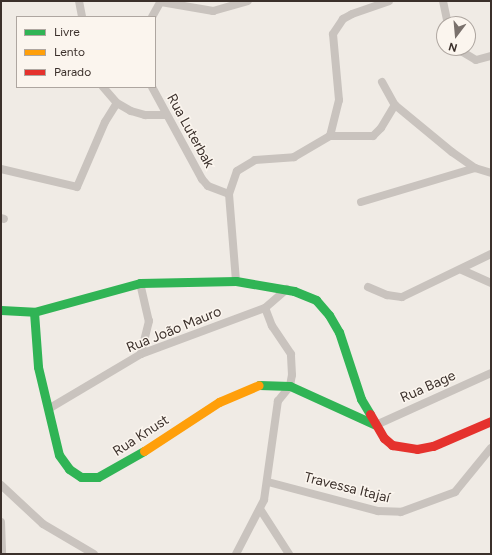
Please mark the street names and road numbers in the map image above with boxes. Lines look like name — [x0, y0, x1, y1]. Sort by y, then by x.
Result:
street label: Rua Luterbak — [163, 91, 217, 171]
street label: Rua João Mauro — [124, 303, 224, 357]
street label: Rua Bage — [398, 367, 458, 407]
street label: Rua Knust — [110, 412, 172, 460]
street label: Travessa Itajaí — [302, 469, 392, 507]

